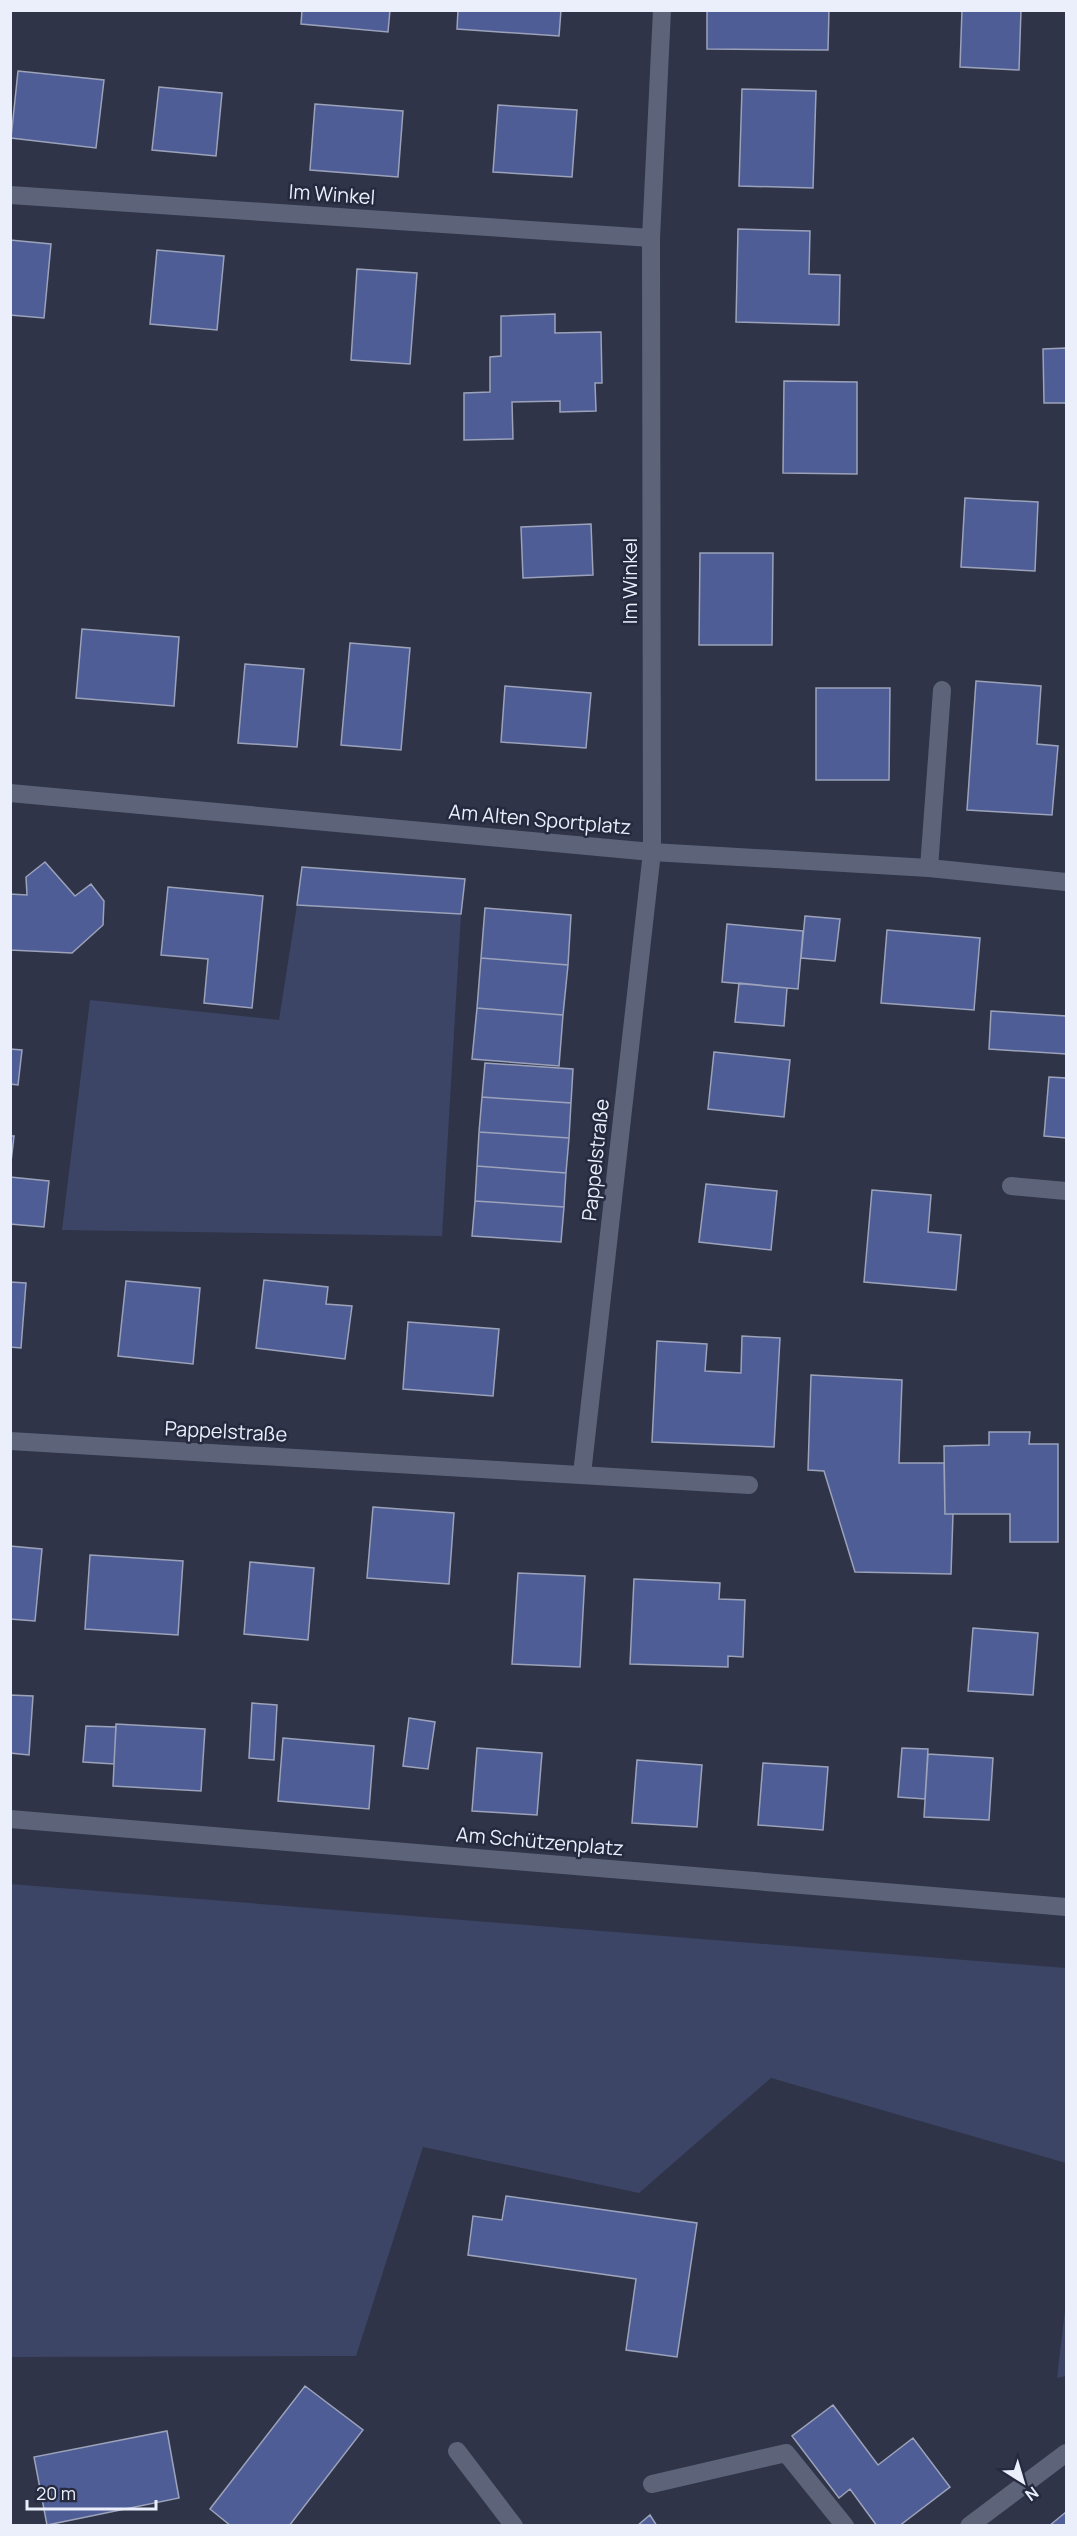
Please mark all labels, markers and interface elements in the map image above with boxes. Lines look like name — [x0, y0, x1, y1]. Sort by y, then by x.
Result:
street label: Im Winkel — [288, 178, 376, 210]
street label: Im Winkel — [616, 538, 643, 624]
street label: Am Alten Sportplatz — [448, 798, 632, 840]
street label: Pappelstraße — [575, 1097, 615, 1223]
street label: Pappelstraße — [164, 1414, 288, 1448]
street label: Am Schützenplatz — [455, 1820, 625, 1862]
north arrow — [993, 2452, 1053, 2512]
scale bar — [27, 2473, 156, 2511]
text: 20 m — [36, 2481, 76, 2505]
text: N — [1021, 2482, 1043, 2506]

